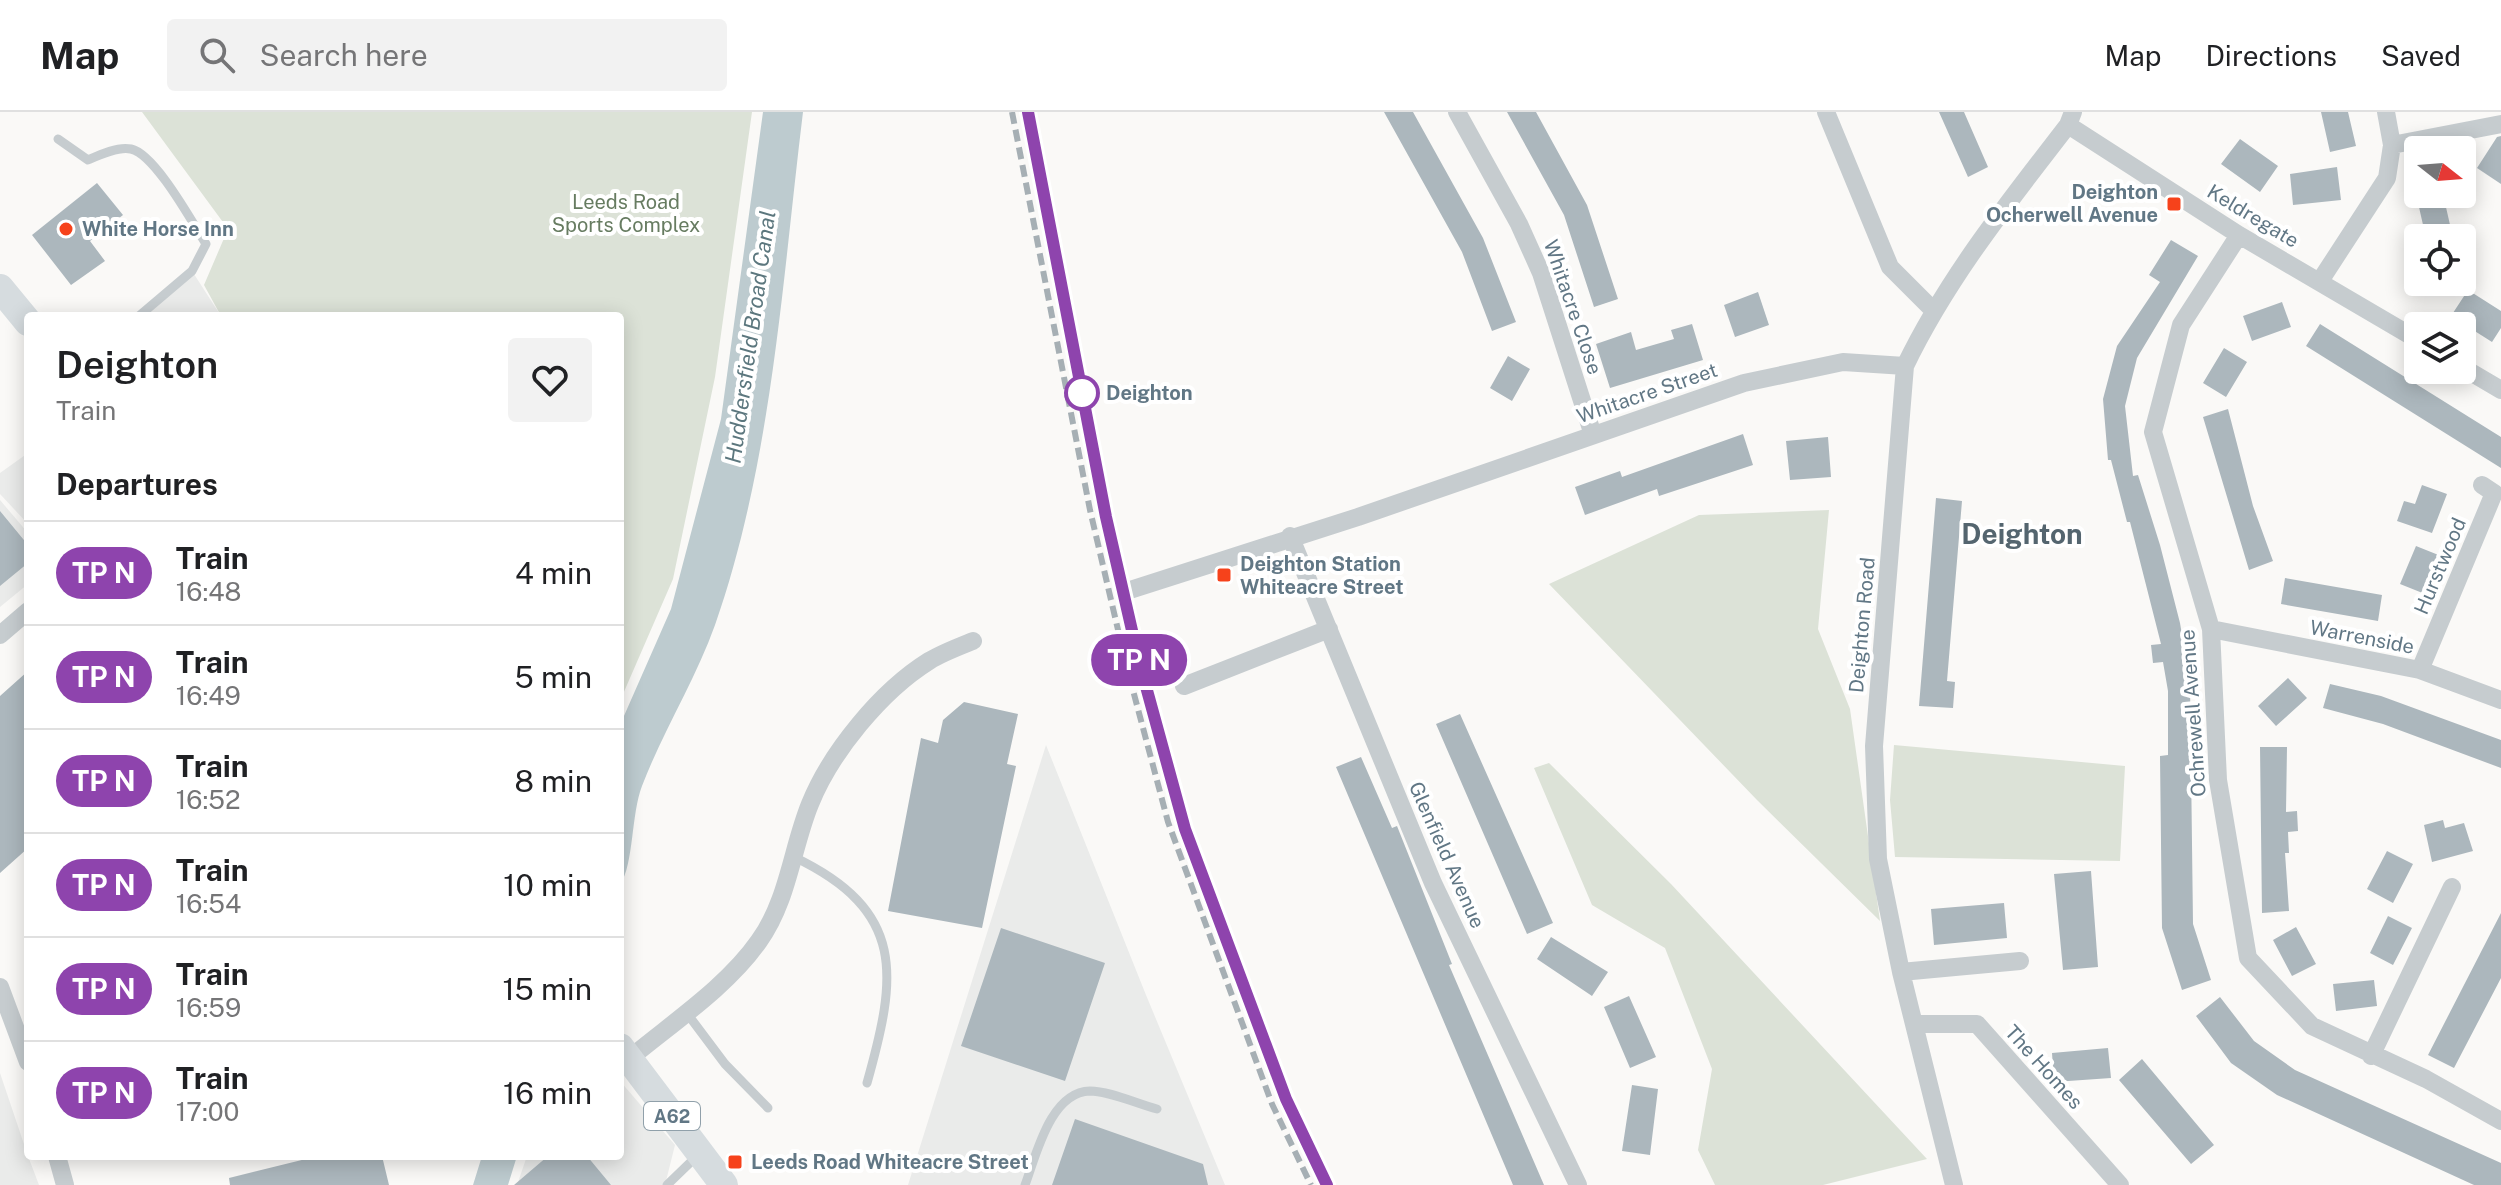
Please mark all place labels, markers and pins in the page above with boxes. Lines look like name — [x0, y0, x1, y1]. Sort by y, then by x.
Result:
place label: Deighton Ocherwell Avenue — [1986, 180, 2158, 227]
marker: Deighton Ocherwell Avenue — [2165, 195, 2183, 213]
place label: White Horse Inn — [82, 217, 234, 241]
marker: White Horse Inn — [57, 220, 75, 238]
marker: Deighton — [1065, 376, 1099, 410]
place label: Deighton — [1106, 381, 1193, 405]
place label: Deighton Station Whiteacre Street — [1240, 552, 1404, 599]
marker: Deighton Station Whiteacre Street — [1215, 566, 1233, 584]
place label: Leeds Road Whiteacre Street — [751, 1150, 1029, 1174]
marker: Leeds Road Whiteacre Street — [726, 1153, 744, 1171]

